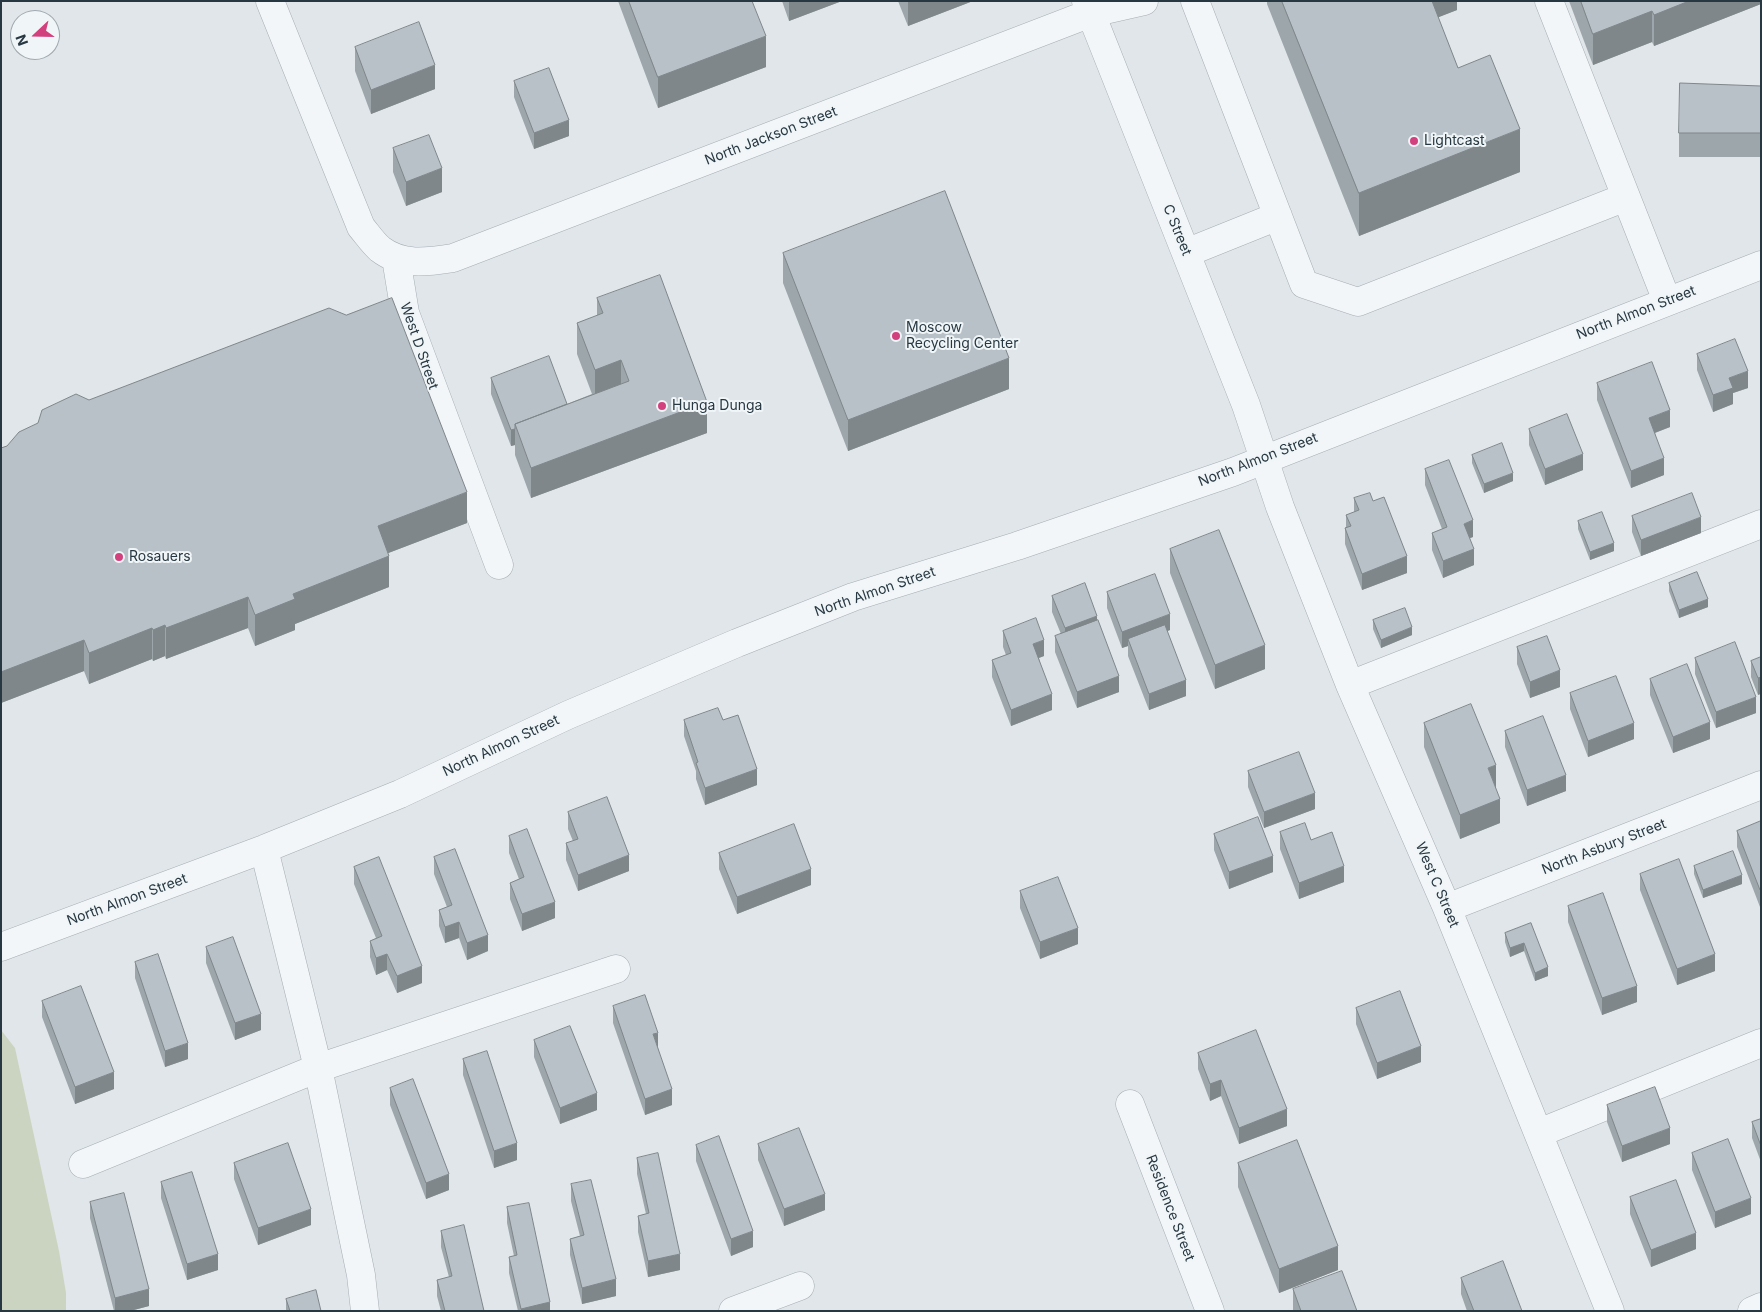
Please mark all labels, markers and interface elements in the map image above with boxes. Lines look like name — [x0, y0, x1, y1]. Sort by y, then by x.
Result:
north arrow — [10, 10, 60, 60]
text: N — [12, 32, 31, 48]
street label: North Jackson Street — [703, 103, 839, 169]
place label: Lightcast — [1424, 133, 1485, 149]
marker: Lightcast — [1408, 135, 1420, 147]
street label: C Street — [1159, 202, 1195, 258]
street label: North Almon Street — [1574, 282, 1698, 344]
street label: West D Street — [396, 300, 442, 392]
place label: Moscow Recycling Center — [906, 320, 1018, 352]
marker: Moscow Recycling Center — [890, 330, 902, 342]
place label: Hunga Dunga — [672, 398, 762, 414]
marker: Hunga Dunga — [656, 400, 668, 412]
street label: North Almon Street — [1196, 429, 1320, 491]
place label: Rosauers — [129, 549, 191, 565]
marker: Rosauers — [113, 551, 125, 563]
street label: North Almon Street — [812, 563, 938, 621]
street label: North Almon Street — [440, 712, 562, 780]
street label: North Asbury Street — [1539, 816, 1669, 878]
street label: West C Street — [1412, 840, 1462, 930]
street label: North Almon Street — [65, 870, 189, 930]
street label: Residence Street — [1142, 1153, 1198, 1263]

